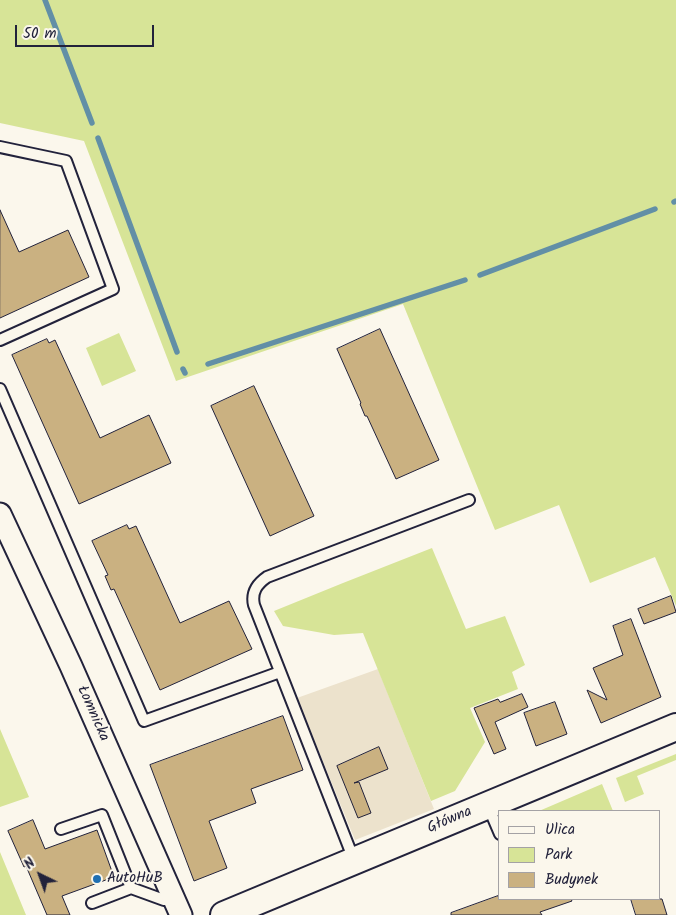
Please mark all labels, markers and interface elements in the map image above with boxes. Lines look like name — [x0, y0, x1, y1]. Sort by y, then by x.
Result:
scale bar — [18, 15, 156, 47]
text: 50 m — [23, 22, 57, 46]
street label: Łomnicka — [72, 684, 112, 744]
street label: Główna — [425, 804, 475, 838]
legend — [498, 810, 661, 900]
text: Ulica — [545, 818, 575, 842]
text: Park — [545, 843, 572, 867]
north arrow — [15, 850, 65, 900]
text: N — [19, 853, 41, 875]
text: Budynek — [545, 868, 598, 892]
place label: AutoHuB — [107, 870, 163, 888]
marker: AutoHuB — [91, 873, 103, 885]

